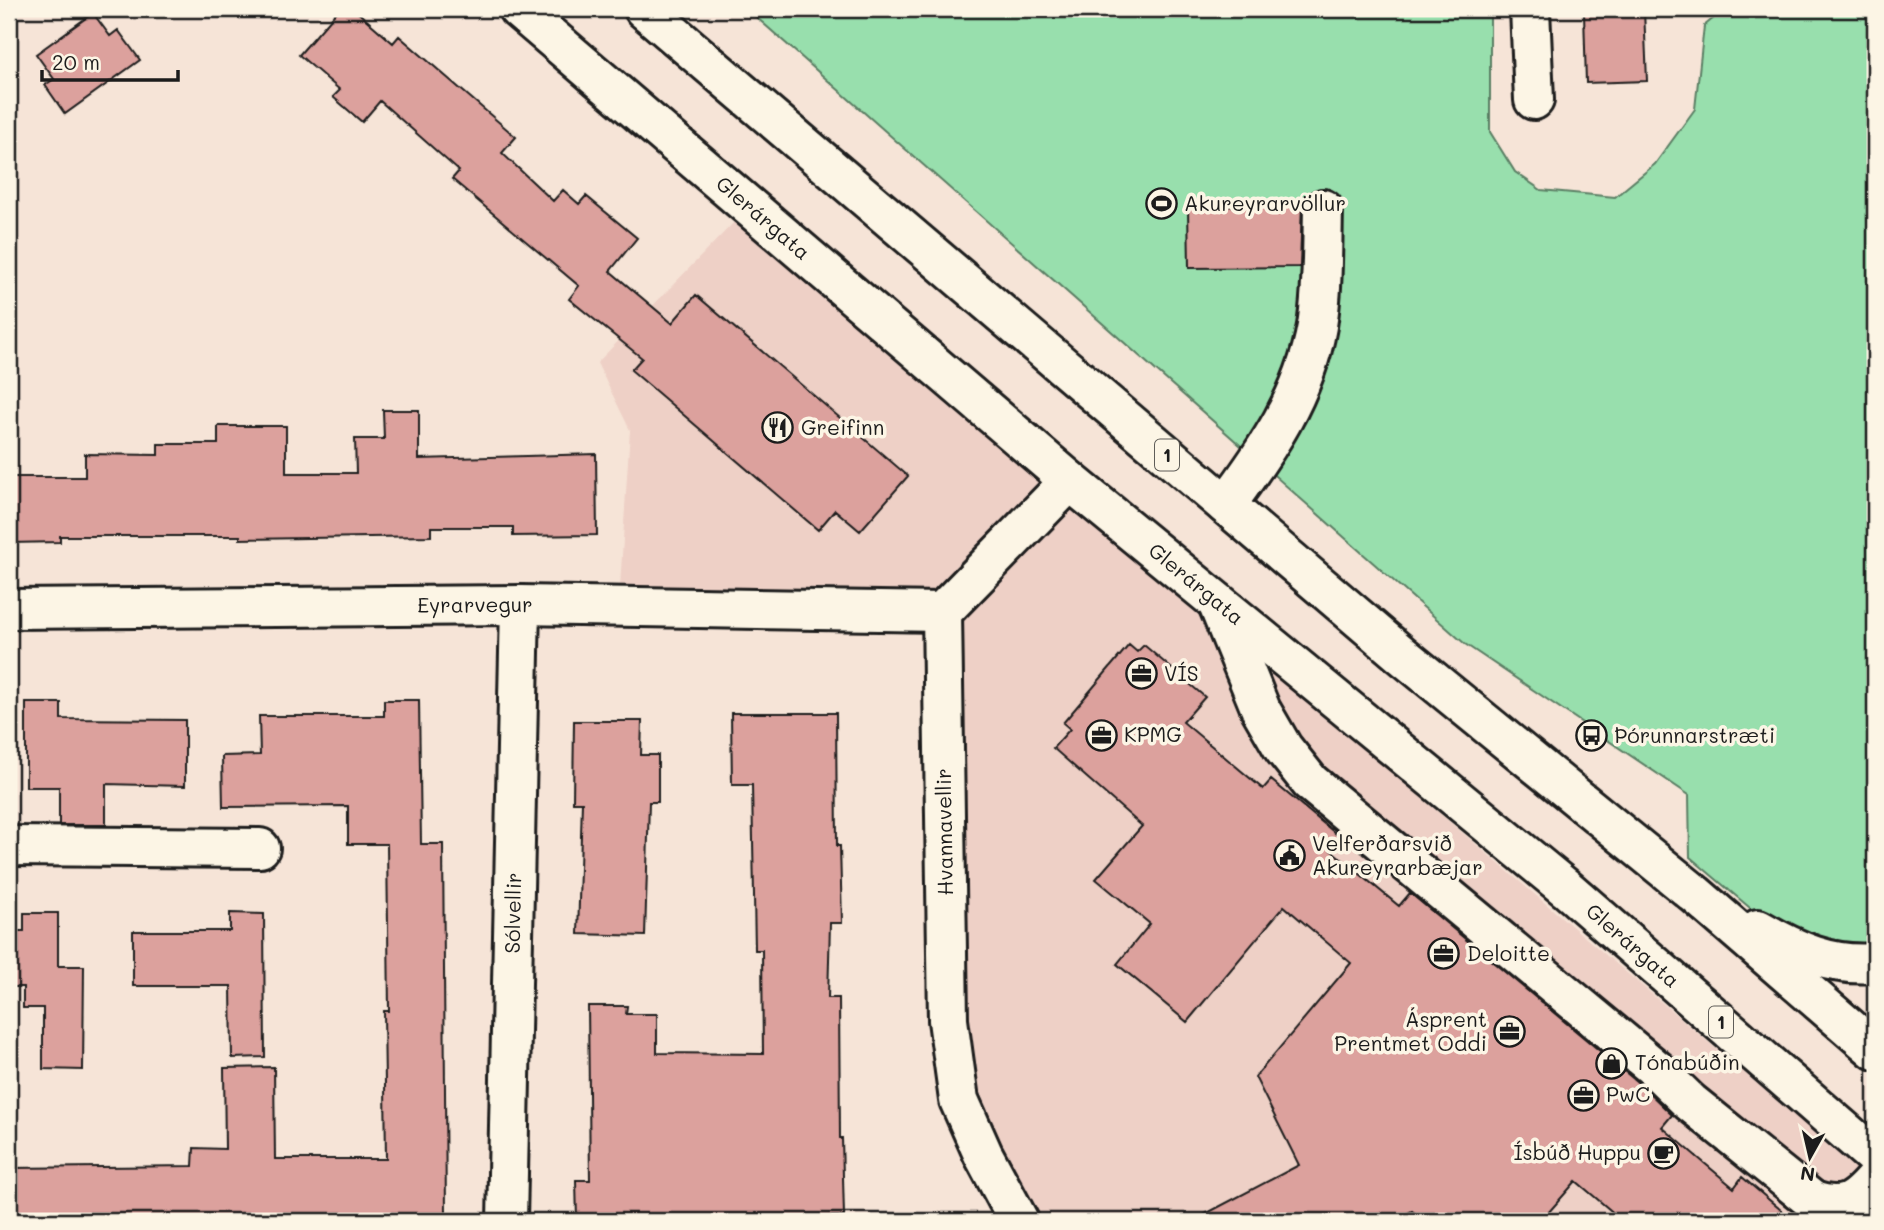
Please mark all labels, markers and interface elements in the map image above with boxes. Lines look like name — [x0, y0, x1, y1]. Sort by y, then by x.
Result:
scale bar — [42, 38, 178, 82]
text: 20 m — [52, 48, 100, 75]
street label: Glerárgata — [711, 169, 816, 265]
sports icon: Akureyrarvöllur — [1144, 187, 1178, 221]
place label: Akureyrarvöllur — [1184, 189, 1346, 216]
restaurant icon: Greifinn — [761, 411, 795, 445]
place label: Greifinn — [801, 413, 884, 440]
road number: 1 — [1155, 440, 1179, 470]
street label: Glerárgata — [1143, 536, 1250, 630]
street label: Eyrarvegur — [417, 590, 533, 618]
office icon: VÍS — [1124, 657, 1158, 691]
place label: VÍS — [1164, 659, 1199, 686]
office icon: KPMG — [1084, 718, 1118, 752]
bus stop icon: Þórunnarstræti — [1574, 719, 1608, 753]
place label: KPMG — [1124, 720, 1182, 747]
place label: Þórunnarstræti — [1614, 721, 1775, 748]
street label: Hvannavellir — [929, 768, 958, 896]
place label: Velferðarsvið Akureyrarbæjar — [1312, 829, 1483, 880]
public building icon: Velferðarsvið Akureyrarbæjar — [1272, 839, 1306, 873]
street label: Sólvellir — [498, 872, 526, 954]
street label: Glerárgata — [1581, 897, 1686, 993]
office icon: Deloitte — [1427, 937, 1461, 971]
place label: Deloitte — [1467, 939, 1550, 966]
place label: Ásprent Prentmet Oddi — [1334, 1005, 1487, 1056]
road number: 1 — [1709, 1006, 1733, 1038]
office icon: Ásprent Prentmet Oddi — [1493, 1015, 1527, 1049]
shop icon: Tónabúðin — [1595, 1046, 1629, 1080]
place label: Tónabúðin — [1635, 1048, 1740, 1075]
office icon: PwC — [1566, 1078, 1600, 1112]
place label: PwC — [1606, 1080, 1650, 1107]
north arrow — [1776, 1122, 1846, 1192]
cafe icon: Ísbúð Huppu — [1647, 1136, 1681, 1170]
place label: Ísbúð Huppu — [1513, 1138, 1641, 1165]
text: N — [1799, 1161, 1816, 1188]

